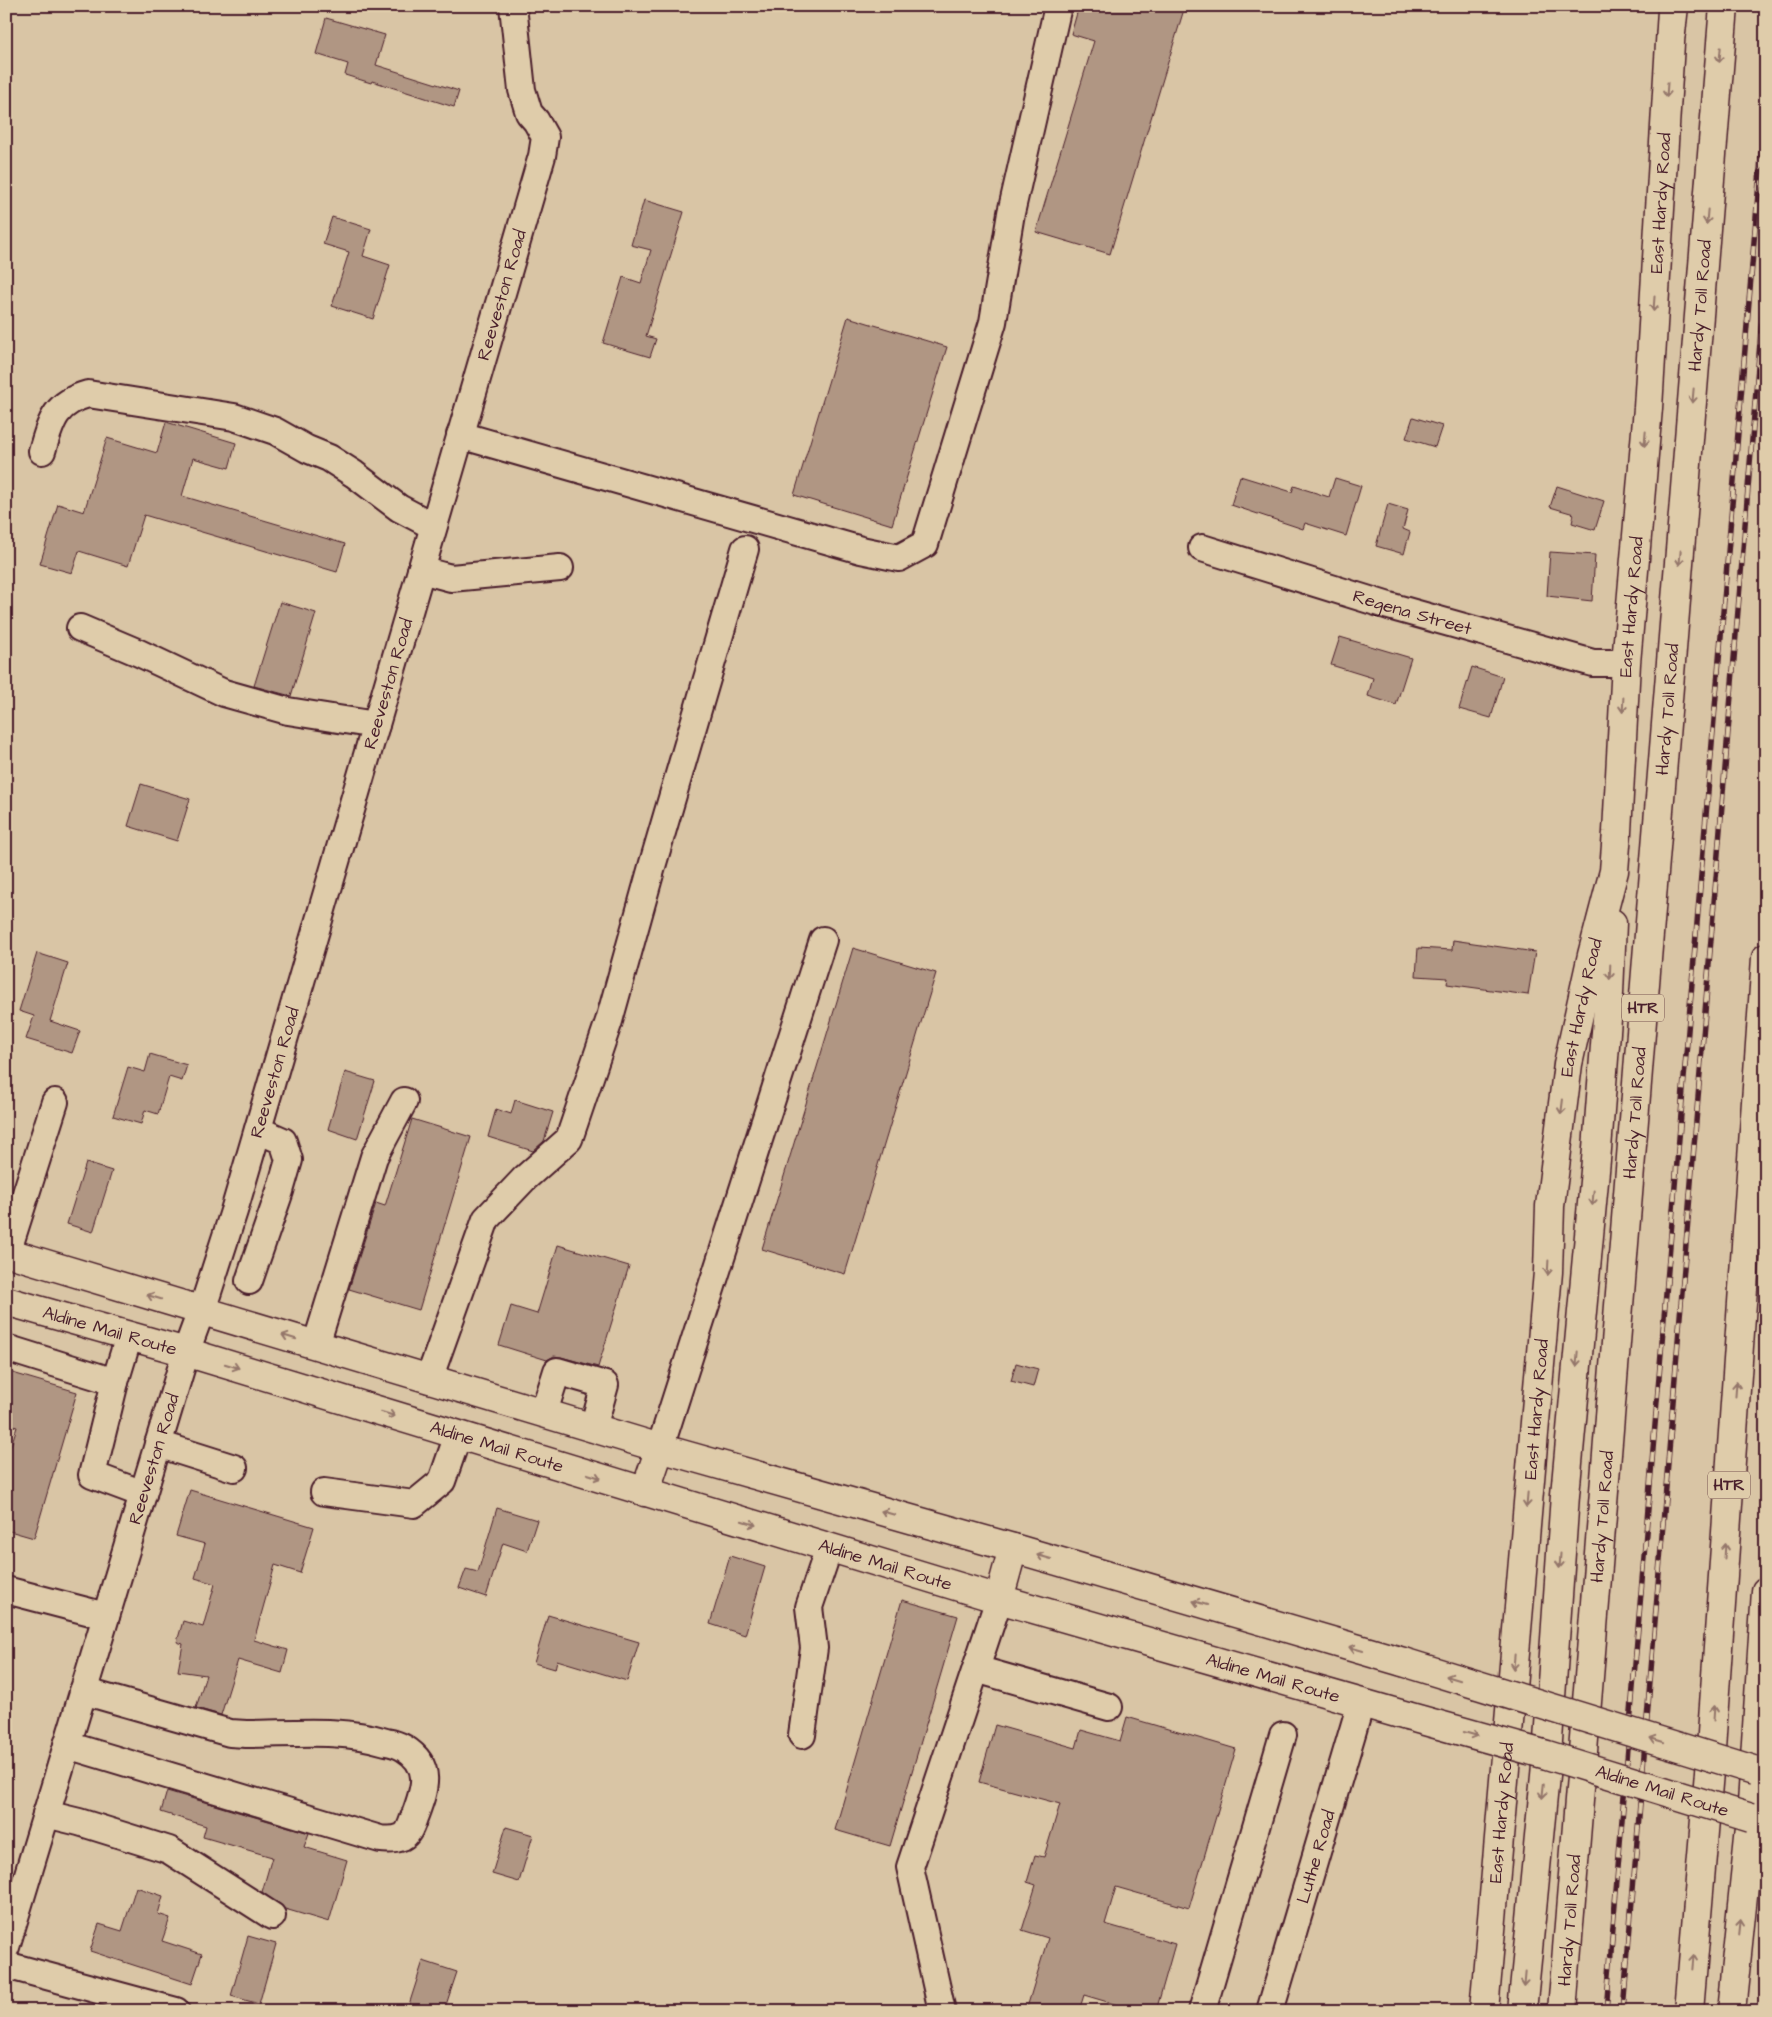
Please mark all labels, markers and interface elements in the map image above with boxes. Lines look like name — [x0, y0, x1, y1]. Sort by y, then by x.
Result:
one-way arrow — [1716, 47, 1725, 63]
one-way arrow — [1663, 82, 1672, 98]
street label: East Hardy Road — [1644, 132, 1677, 274]
one-way arrow — [1703, 209, 1712, 225]
street label: Reeveston Road — [470, 226, 532, 363]
street label: Hardy Toll Road — [1682, 239, 1718, 372]
one-way arrow — [1650, 296, 1659, 312]
one-way arrow — [1688, 388, 1698, 404]
one-way arrow — [1640, 430, 1650, 446]
street label: East Hardy Road — [1613, 536, 1649, 678]
one-way arrow — [1675, 550, 1684, 566]
street label: Regena Street — [1350, 583, 1475, 641]
street label: Reeveston Road — [357, 615, 419, 752]
street label: Hardy Toll Road — [1649, 642, 1685, 776]
one-way arrow — [1619, 697, 1628, 713]
street label: East Hardy Road — [1554, 935, 1608, 1078]
one-way arrow — [1605, 964, 1615, 980]
road number: HTR — [1622, 994, 1664, 1021]
street label: Reeveston Road — [243, 1004, 305, 1141]
street label: Hardy Toll Road — [1617, 1046, 1652, 1180]
one-way arrow — [1557, 1098, 1567, 1114]
one-way arrow — [1588, 1189, 1598, 1205]
one-way arrow — [1543, 1260, 1553, 1276]
one-way arrow — [146, 1291, 162, 1301]
street label: Aldine Mail Route — [40, 1300, 180, 1361]
one-way arrow — [282, 1332, 298, 1342]
street label: East Hardy Road — [1518, 1338, 1555, 1481]
one-way arrow — [1573, 1351, 1582, 1367]
one-way arrow — [224, 1362, 240, 1372]
one-way arrow — [1731, 1381, 1741, 1397]
street label: Reeveston Road — [122, 1390, 185, 1527]
one-way arrow — [379, 1409, 395, 1419]
street label: Aldine Mail Route — [427, 1414, 567, 1479]
street label: Hardy Toll Road — [1584, 1450, 1620, 1583]
one-way arrow — [585, 1472, 601, 1482]
road number: HTR — [1708, 1472, 1750, 1498]
one-way arrow — [1522, 1491, 1532, 1507]
one-way arrow — [881, 1507, 897, 1517]
one-way arrow — [741, 1519, 757, 1529]
street label: Aldine Mail Route — [816, 1532, 955, 1597]
one-way arrow — [1720, 1543, 1729, 1559]
one-way arrow — [1037, 1552, 1053, 1562]
one-way arrow — [1555, 1553, 1564, 1569]
one-way arrow — [1193, 1597, 1209, 1607]
one-way arrow — [1349, 1643, 1365, 1653]
street label: Aldine Mail Route — [1203, 1647, 1343, 1709]
one-way arrow — [1509, 1653, 1518, 1669]
one-way arrow — [1445, 1672, 1461, 1682]
one-way arrow — [1709, 1705, 1718, 1721]
one-way arrow — [1462, 1729, 1478, 1739]
one-way arrow — [1650, 1735, 1665, 1744]
street label: East Hardy Road — [1483, 1741, 1520, 1884]
street label: Aldine Mail Route — [1593, 1758, 1732, 1823]
one-way arrow — [1538, 1782, 1548, 1798]
street label: Luthe Road — [1290, 1807, 1341, 1906]
street label: Hardy Toll Road — [1552, 1854, 1587, 1987]
one-way arrow — [1735, 1920, 1745, 1936]
one-way arrow — [1688, 1954, 1697, 1970]
one-way arrow — [1520, 1970, 1530, 1986]

